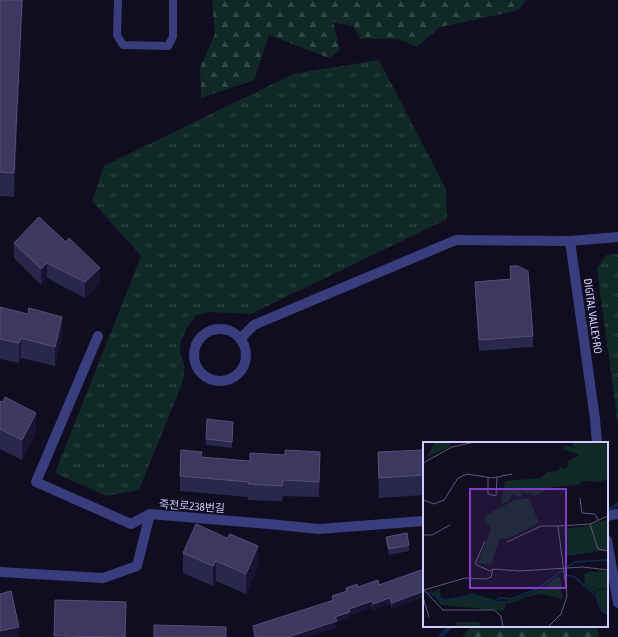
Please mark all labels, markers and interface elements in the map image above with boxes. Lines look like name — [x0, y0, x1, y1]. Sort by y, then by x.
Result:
street label: DIGITAL VALLEY-RO — [582, 278, 604, 354]
inset map — [423, 442, 608, 627]
street label: 죽전로238번길 — [159, 498, 225, 514]

